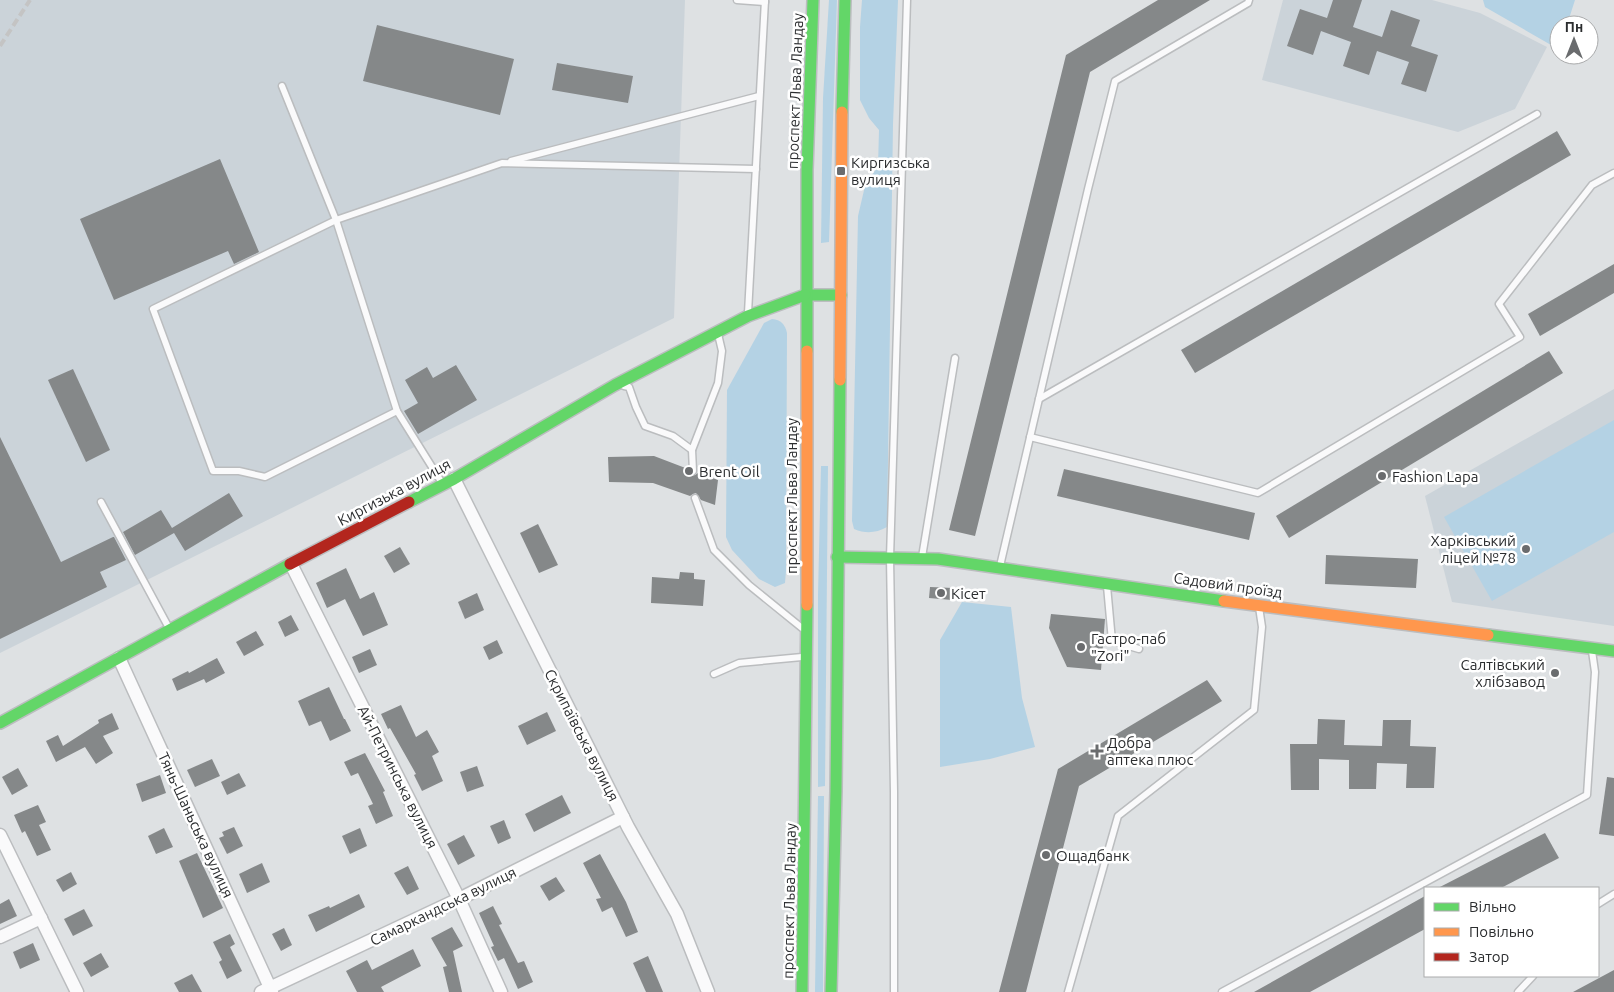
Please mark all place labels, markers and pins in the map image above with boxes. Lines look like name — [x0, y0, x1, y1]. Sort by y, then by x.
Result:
place label: Киргизська вулиця — [851, 154, 930, 188]
marker: Киргизська вулиця — [835, 165, 847, 177]
place label: Brent Oil — [699, 463, 760, 480]
marker: Brent Oil — [683, 465, 695, 477]
place label: Fashion Lapa — [1392, 468, 1478, 485]
marker: Fashion Lapa — [1376, 470, 1388, 482]
place label: Харківський ліцей №78 — [1430, 532, 1516, 566]
marker: Харківський ліцей №78 — [1520, 543, 1532, 555]
place label: Кісет — [951, 585, 986, 602]
marker: Кісет — [935, 587, 947, 599]
place label: Гастро-паб "Zori" — [1091, 630, 1166, 664]
marker: Гастро-паб "Zori" — [1075, 641, 1087, 653]
place label: Салтівський хлібзавод — [1460, 656, 1545, 690]
marker: Салтівський хлібзавод — [1549, 667, 1561, 679]
place label: Добра аптека плюс — [1107, 734, 1193, 768]
marker: Добра аптека плюс — [1091, 745, 1103, 757]
place label: Ощадбанк — [1056, 847, 1130, 864]
marker: Ощадбанк — [1040, 849, 1052, 861]

